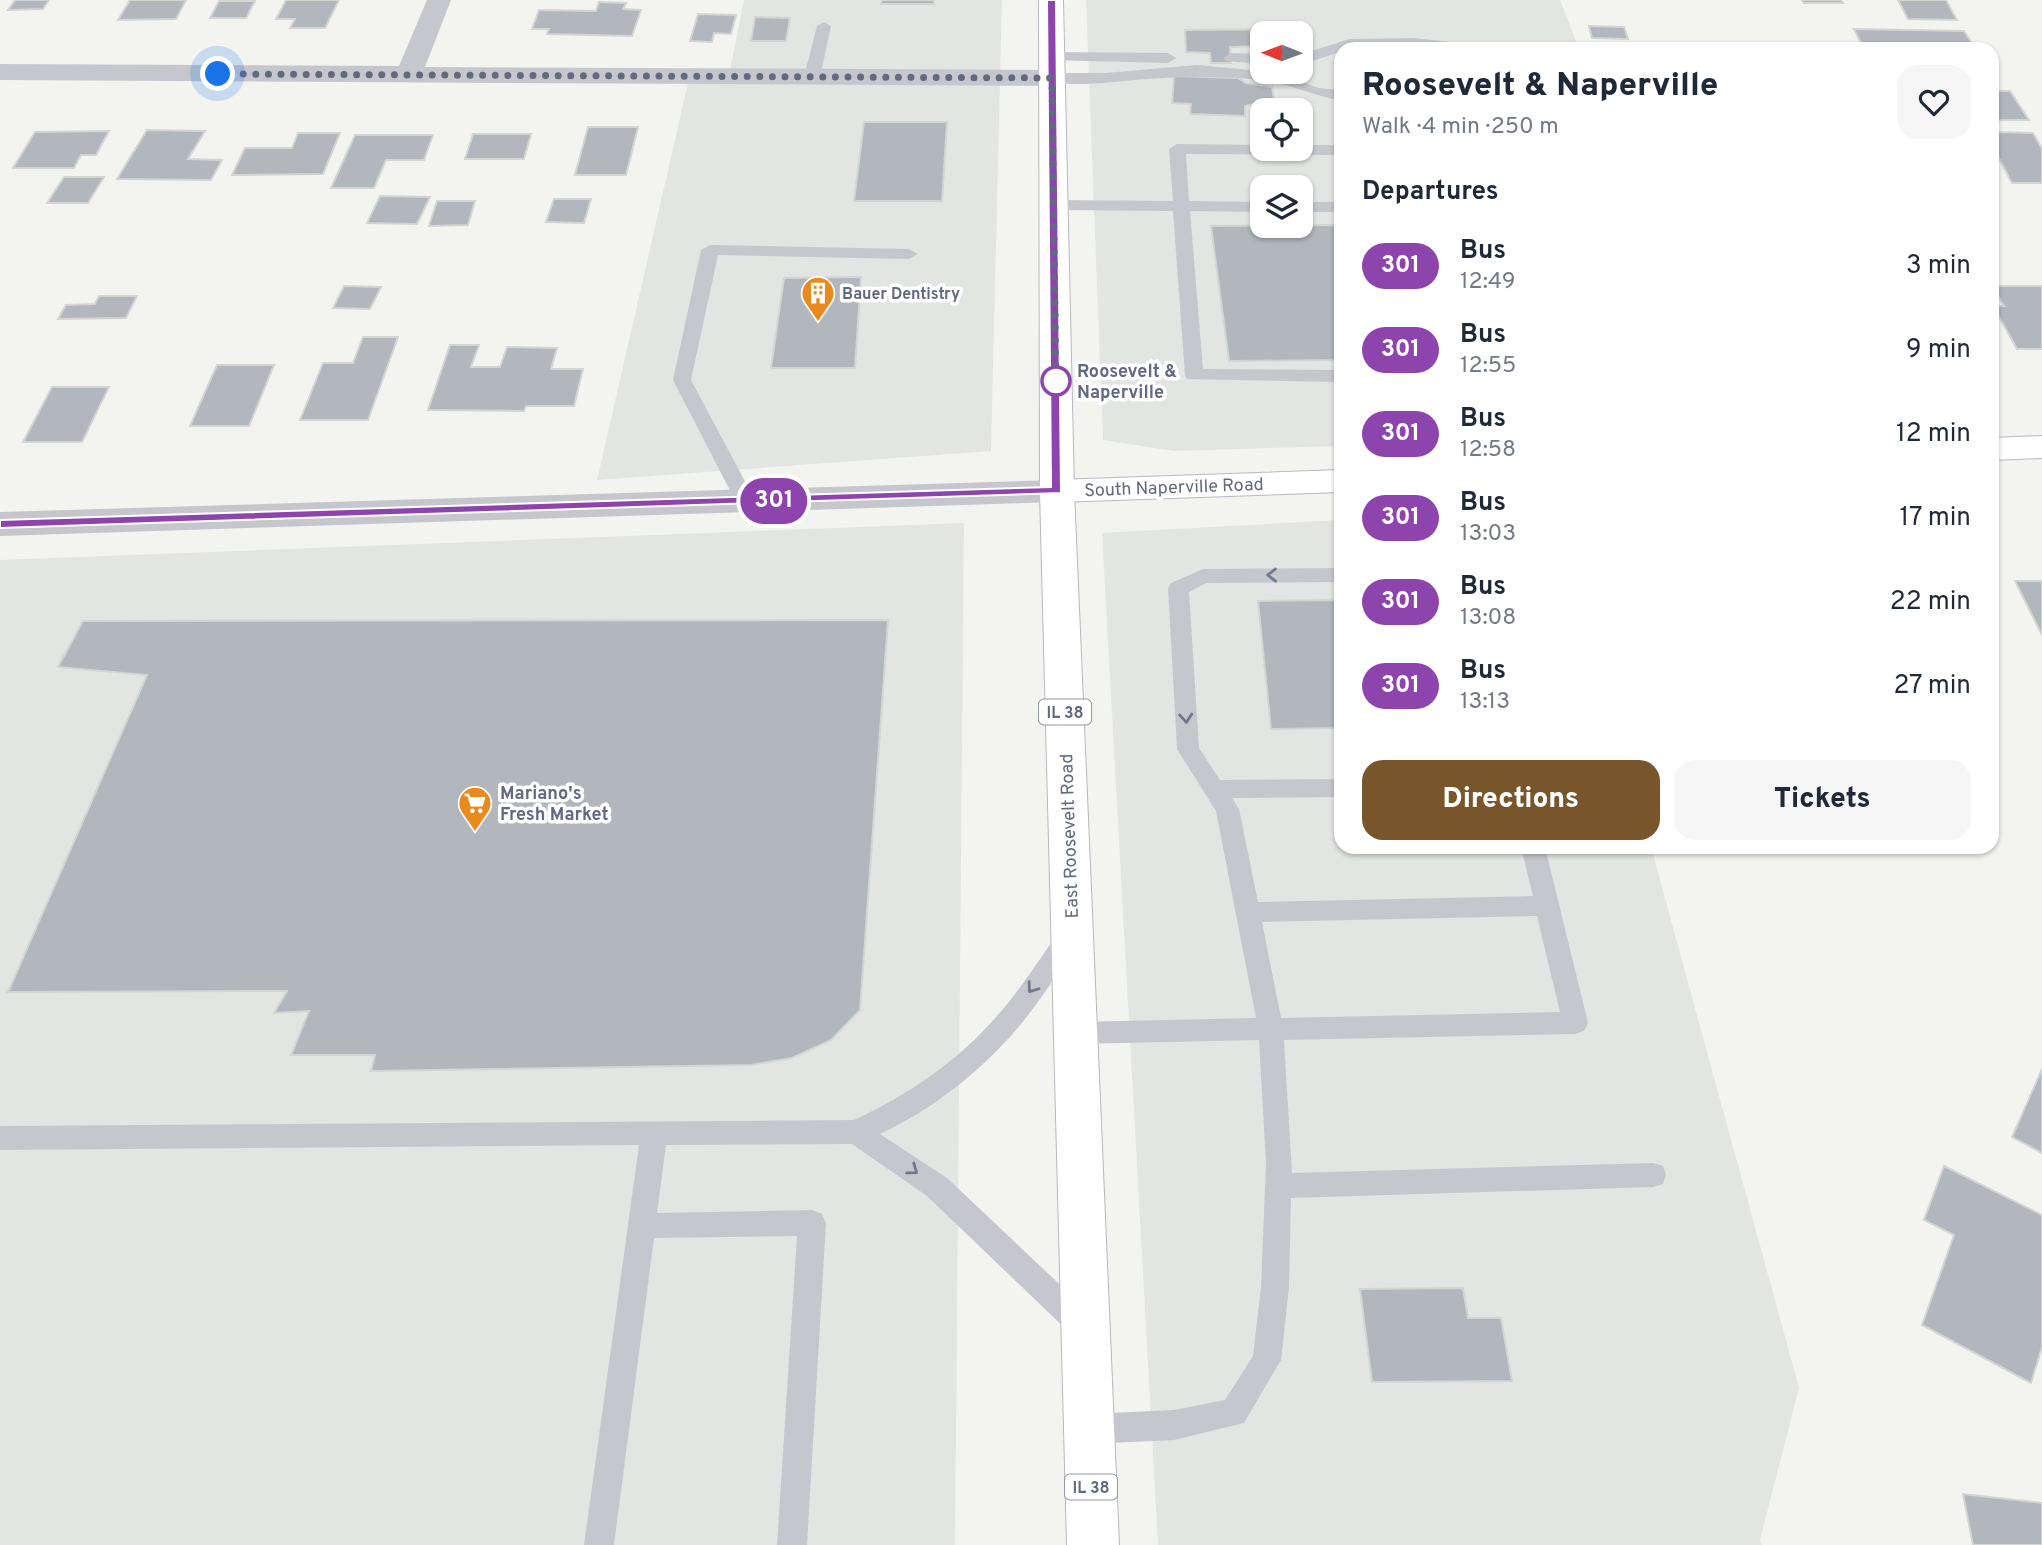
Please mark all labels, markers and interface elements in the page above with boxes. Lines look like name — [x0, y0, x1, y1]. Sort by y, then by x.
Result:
north arrow — [1250, 21, 1312, 84]
map controls — [1250, 21, 1313, 238]
your location — [200, 56, 235, 91]
button: heart — [1897, 65, 1971, 139]
text: Roosevelt & Naperville — [1362, 66, 1718, 108]
button: locate — [1250, 98, 1313, 161]
text: Walk · 4 min · 250 m — [1362, 113, 1559, 142]
button: layers — [1250, 175, 1313, 238]
text: Departures — [1362, 176, 1499, 209]
text: Bus — [1460, 235, 1506, 268]
text: 3 min — [1906, 250, 1971, 283]
text: 301 — [1381, 251, 1420, 281]
text: 12:49 — [1460, 268, 1516, 297]
building icon: Bauer Dentistry — [799, 274, 837, 323]
place label: Bauer Dentistry — [842, 285, 960, 305]
text: Bus — [1460, 319, 1506, 352]
text: 9 min — [1906, 334, 1971, 367]
text: 301 — [1381, 335, 1420, 365]
text: 12:55 — [1460, 352, 1516, 381]
place label: Roosevelt & Naperville — [1077, 361, 1177, 405]
marker: Roosevelt & Naperville — [1041, 366, 1071, 396]
text: Bus — [1460, 403, 1506, 436]
text: 12 min — [1896, 418, 1971, 451]
text: 301 — [1381, 419, 1420, 449]
text: 12:58 — [1460, 436, 1516, 465]
street label: South Naperville Road — [1084, 474, 1264, 503]
line badge: 301 — [734, 478, 814, 524]
text: 301 — [754, 486, 794, 516]
text: Bus — [1460, 487, 1506, 520]
text: 17 min — [1899, 502, 1971, 535]
text: 301 — [1381, 503, 1420, 533]
text: 13:03 — [1460, 520, 1516, 549]
one-way arrow — [1267, 567, 1277, 583]
text: Bus — [1460, 571, 1506, 604]
text: 22 min — [1890, 586, 1971, 619]
text: 301 — [1381, 587, 1420, 617]
text: 13:08 — [1460, 604, 1516, 633]
text: Bus — [1460, 655, 1506, 688]
text: 27 min — [1893, 670, 1971, 703]
text: 301 — [1381, 671, 1420, 701]
text: 13:13 — [1460, 688, 1510, 717]
road number: IL 38 — [1039, 699, 1091, 724]
one-way arrow — [1178, 713, 1193, 724]
street label: East Roosevelt Road — [1056, 753, 1085, 919]
button: Directions — [1362, 760, 1660, 840]
button: Tickets — [1674, 760, 1971, 840]
place label: Mariano's Fresh Market — [500, 783, 609, 827]
supermarket icon: Mariano's Fresh Market — [456, 784, 494, 833]
one-way arrow — [1028, 981, 1040, 993]
one-way arrow — [905, 1161, 918, 1174]
road number: IL 38 — [1065, 1474, 1117, 1499]

